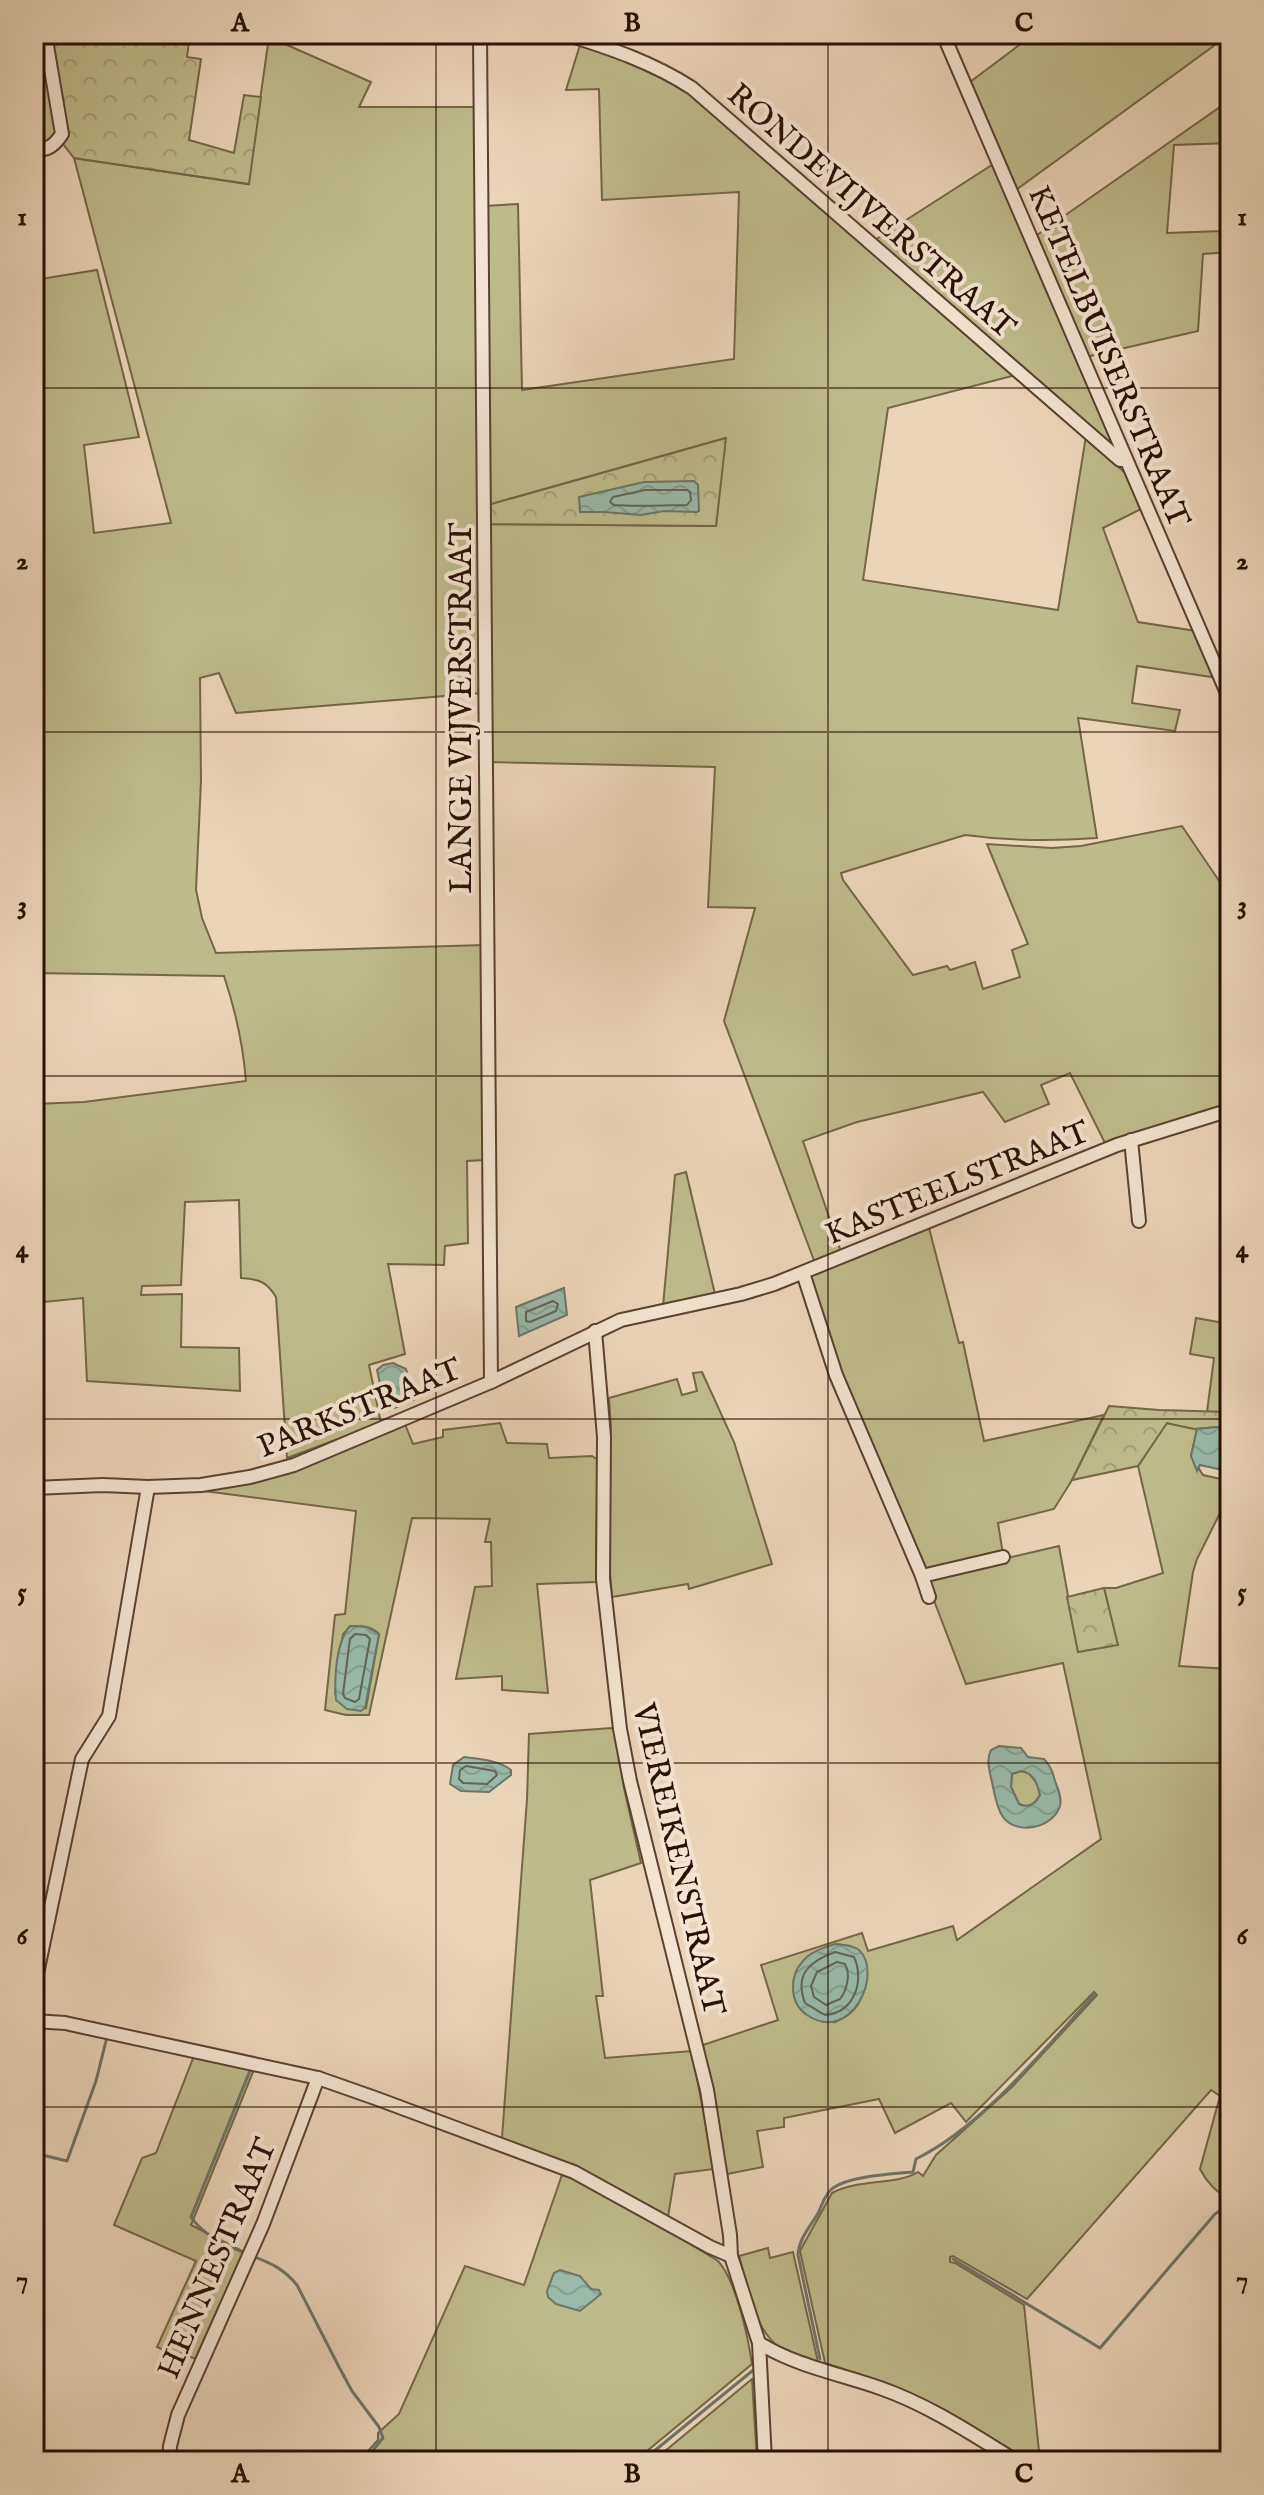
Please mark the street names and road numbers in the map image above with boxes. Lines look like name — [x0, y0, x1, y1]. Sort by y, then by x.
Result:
street label: RONDEVIJVERSTRAAT — [718, 75, 1023, 349]
street label: KETELBUISERSTRAAT — [1017, 180, 1198, 534]
street label: LANGE VIJVERSTRAAT — [442, 523, 483, 893]
street label: KASTEELSTRAAT — [820, 1113, 1096, 1256]
street label: PARKSTRAAT — [252, 1350, 468, 1469]
street label: VIEREIKENSTRAAT — [621, 1698, 733, 2020]
street label: HENNESTRAAT — [149, 2133, 287, 2385]

